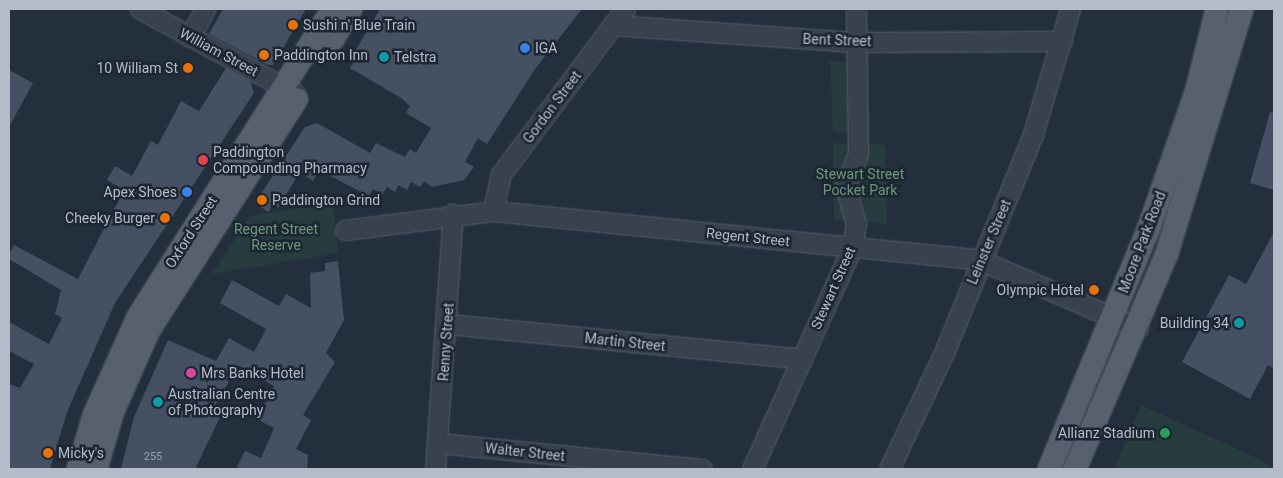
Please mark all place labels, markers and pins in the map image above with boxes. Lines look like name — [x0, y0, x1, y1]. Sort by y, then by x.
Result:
place label: Sushi n' Blue Train — [303, 17, 416, 33]
marker: Sushi n' Blue Train — [287, 19, 299, 31]
place label: IGA — [535, 40, 557, 56]
marker: IGA — [519, 42, 531, 54]
place label: Paddington Inn — [274, 47, 368, 63]
marker: Paddington Inn — [258, 49, 270, 61]
place label: Telstra — [394, 49, 436, 65]
marker: Telstra — [378, 51, 390, 63]
place label: 10 William St — [96, 60, 178, 76]
marker: 10 William St — [182, 62, 194, 74]
place label: Paddington Compounding Pharmacy — [213, 144, 367, 176]
marker: Paddington Compounding Pharmacy — [197, 154, 209, 166]
place label: Apex Shoes — [104, 184, 177, 200]
marker: Apex Shoes — [181, 186, 193, 198]
place label: Paddington Grind — [272, 192, 380, 208]
marker: Paddington Grind — [256, 194, 268, 206]
place label: Cheeky Burger — [65, 210, 155, 226]
marker: Cheeky Burger — [159, 212, 171, 224]
place label: Olympic Hotel — [997, 282, 1084, 298]
marker: Olympic Hotel — [1088, 284, 1100, 296]
place label: Building 34 — [1160, 315, 1229, 331]
marker: Building 34 — [1233, 317, 1245, 329]
place label: Mrs Banks Hotel — [201, 365, 304, 381]
marker: Mrs Banks Hotel — [185, 367, 197, 379]
place label: Australian Centre of Photography — [168, 386, 275, 418]
marker: Australian Centre of Photography — [152, 396, 164, 408]
place label: Allianz Stadium — [1058, 425, 1155, 441]
marker: Allianz Stadium — [1159, 427, 1171, 439]
place label: Micky's — [58, 445, 104, 461]
marker: Micky's — [42, 447, 54, 459]

